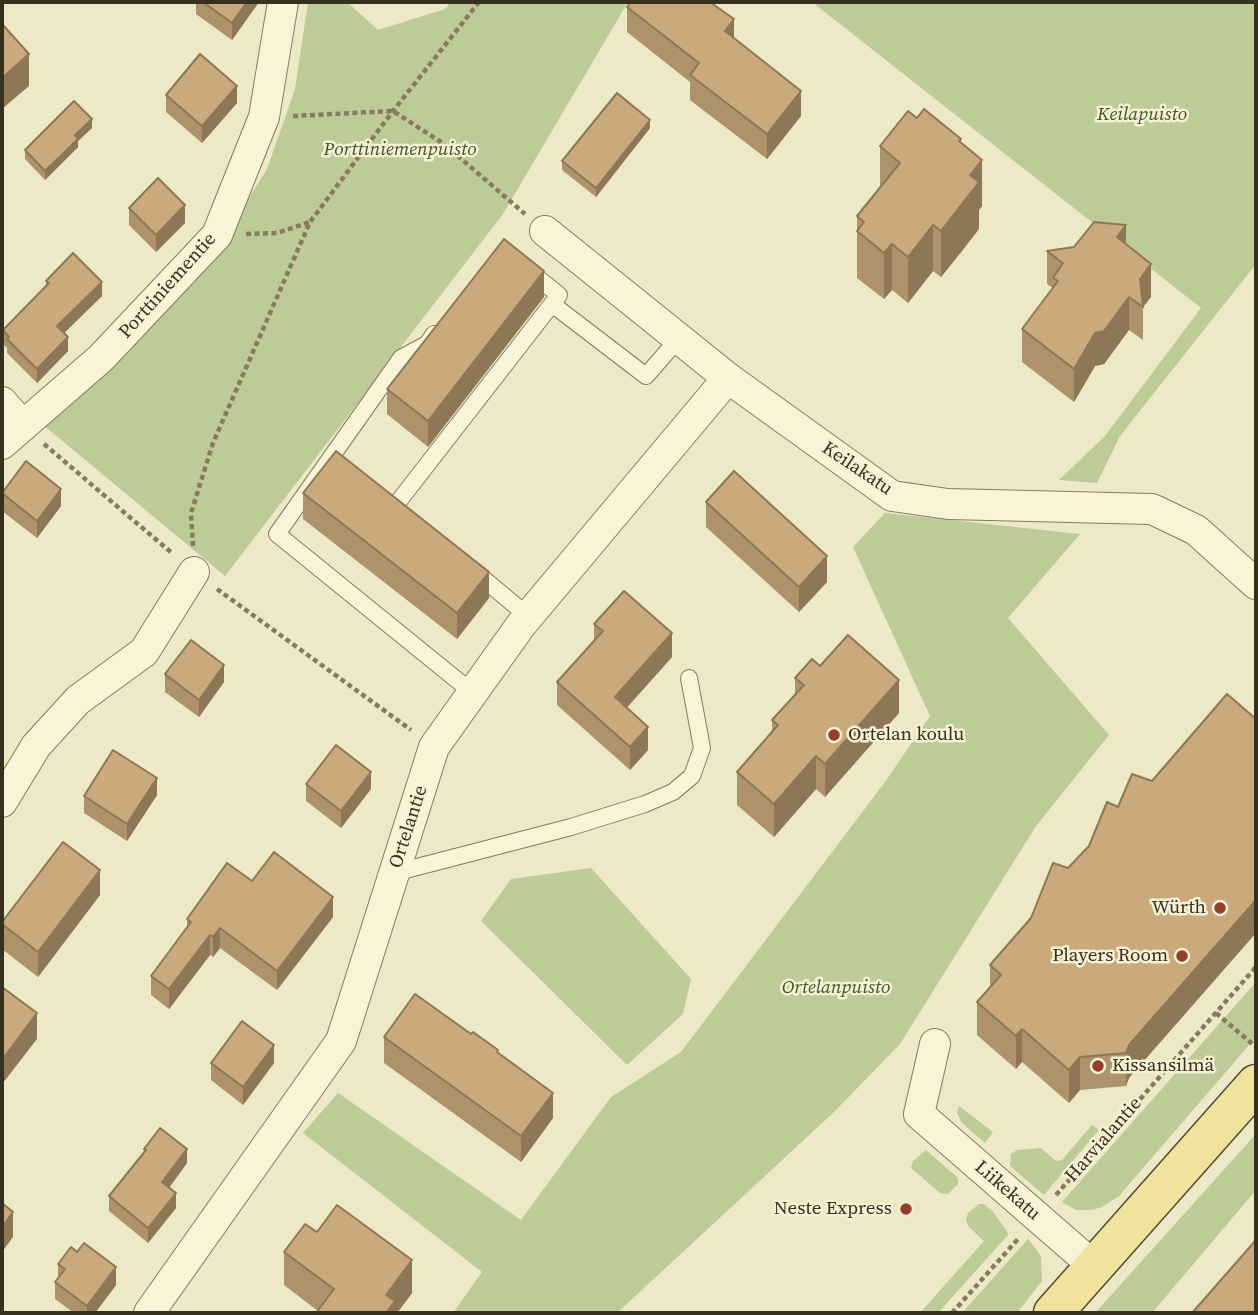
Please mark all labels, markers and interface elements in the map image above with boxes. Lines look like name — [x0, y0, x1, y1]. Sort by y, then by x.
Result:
park label: Keilapuisto — [1097, 104, 1187, 126]
park label: Porttiniemenpuisto — [324, 139, 476, 161]
street label: Porttiniementie — [115, 228, 221, 344]
street label: Keilakatu — [817, 437, 897, 501]
place label: Ortelan koulu — [848, 724, 964, 746]
marker: Ortelan koulu — [826, 727, 842, 743]
street label: Ortelantie — [385, 783, 433, 871]
place label: Würth — [1152, 897, 1206, 919]
marker: Würth — [1212, 900, 1228, 916]
place label: Players Room — [1052, 945, 1168, 967]
marker: Players Room — [1174, 948, 1190, 964]
park label: Ortelanpuisto — [782, 977, 890, 999]
place label: Kissansilmä — [1112, 1055, 1214, 1077]
marker: Kissansilmä — [1090, 1058, 1106, 1074]
street label: Harvialantie — [1061, 1093, 1147, 1187]
street label: Liikekatu — [970, 1156, 1044, 1226]
place label: Neste Express — [774, 1198, 892, 1220]
marker: Neste Express — [898, 1201, 914, 1217]

